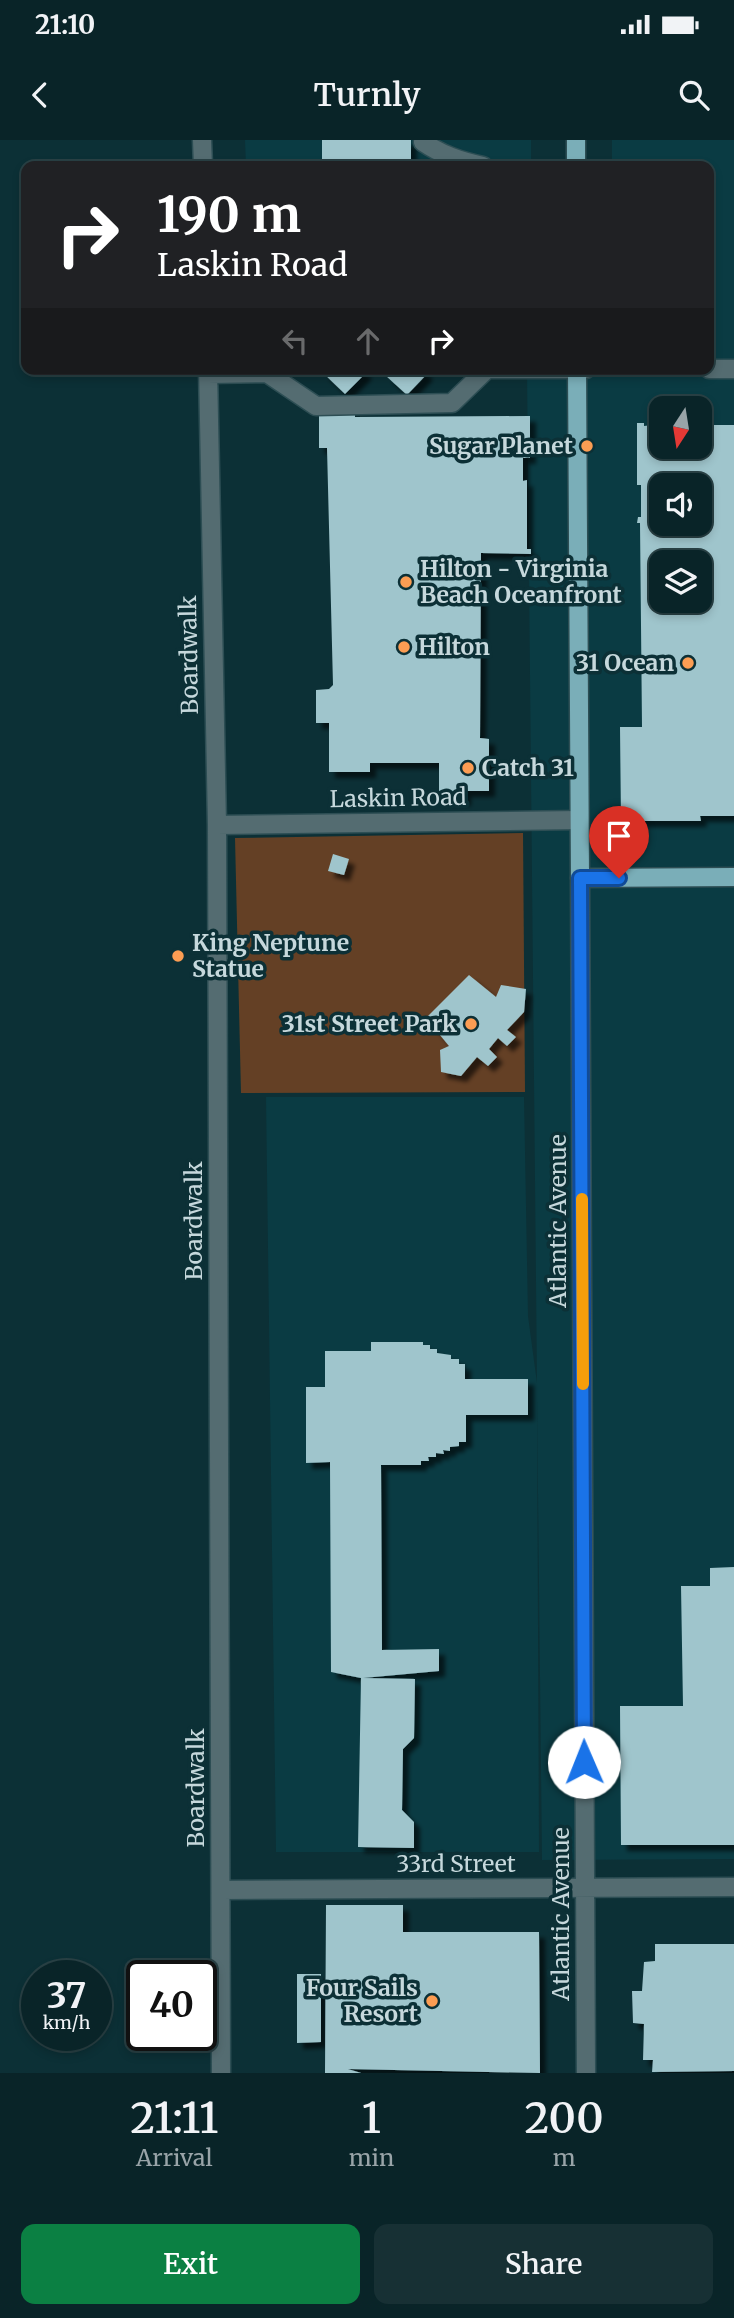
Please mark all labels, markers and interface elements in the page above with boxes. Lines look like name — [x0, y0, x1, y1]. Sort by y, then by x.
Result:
text: 21:10 — [35, 8, 95, 41]
text: Turnly — [314, 75, 420, 115]
icon: back — [21, 76, 59, 114]
icon: search — [675, 76, 713, 114]
text: 190 m — [157, 184, 301, 245]
icon: right — [42, 189, 133, 280]
text: Laskin Road — [157, 245, 348, 285]
icon: left — [276, 322, 314, 360]
icon: ahead — [349, 322, 387, 360]
icon: right — [422, 322, 460, 360]
north arrow — [649, 396, 712, 458]
map controls — [649, 396, 712, 613]
place label: Sugar Planet — [429, 431, 573, 460]
marker: Sugar Planet — [579, 438, 595, 454]
button: sound — [649, 473, 712, 536]
button: layers — [649, 550, 712, 613]
place label: Hilton - Virginia Beach Oceanfront — [420, 554, 622, 609]
marker: Hilton - Virginia Beach Oceanfront — [398, 574, 414, 590]
street label: Boardwalk — [173, 595, 204, 715]
place label: Hilton — [418, 632, 490, 661]
marker: Hilton — [396, 639, 412, 655]
place label: 31 Ocean — [576, 648, 674, 677]
marker: 31 Ocean — [680, 655, 696, 671]
place label: Catch 31 — [482, 753, 574, 782]
marker: Catch 31 — [460, 760, 476, 776]
street label: Laskin Road — [329, 782, 467, 813]
pin — [589, 806, 649, 878]
icon: arrive — [600, 817, 638, 855]
place label: King Neptune Statue — [192, 928, 349, 983]
marker: King Neptune Statue — [170, 948, 186, 964]
place label: 31st Street Park — [282, 1009, 457, 1038]
marker: 31st Street Park — [463, 1016, 479, 1032]
street label: Atlantic Avenue — [543, 1134, 572, 1309]
street label: Boardwalk — [179, 1161, 208, 1281]
position arrow — [547, 1725, 621, 1799]
street label: Boardwalk — [181, 1728, 210, 1848]
street label: Atlantic Avenue — [546, 1827, 575, 2002]
street label: 33rd Street — [396, 1849, 516, 1878]
speed limit sign: 40 — [126, 1960, 217, 2051]
place label: Four Sails Resort — [306, 1973, 418, 2028]
text: 37 — [47, 1974, 86, 2018]
marker: Four Sails Resort — [424, 1993, 440, 2009]
text: km/h — [43, 2011, 90, 2034]
text: 21:11 — [130, 2092, 218, 2144]
text: 1 — [362, 2092, 381, 2144]
text: 200 — [525, 2092, 604, 2144]
text: Arrival — [136, 2143, 213, 2172]
text: min — [349, 2143, 394, 2172]
text: m — [553, 2143, 576, 2172]
button: Exit — [21, 2224, 360, 2304]
button: Share — [374, 2224, 713, 2304]

